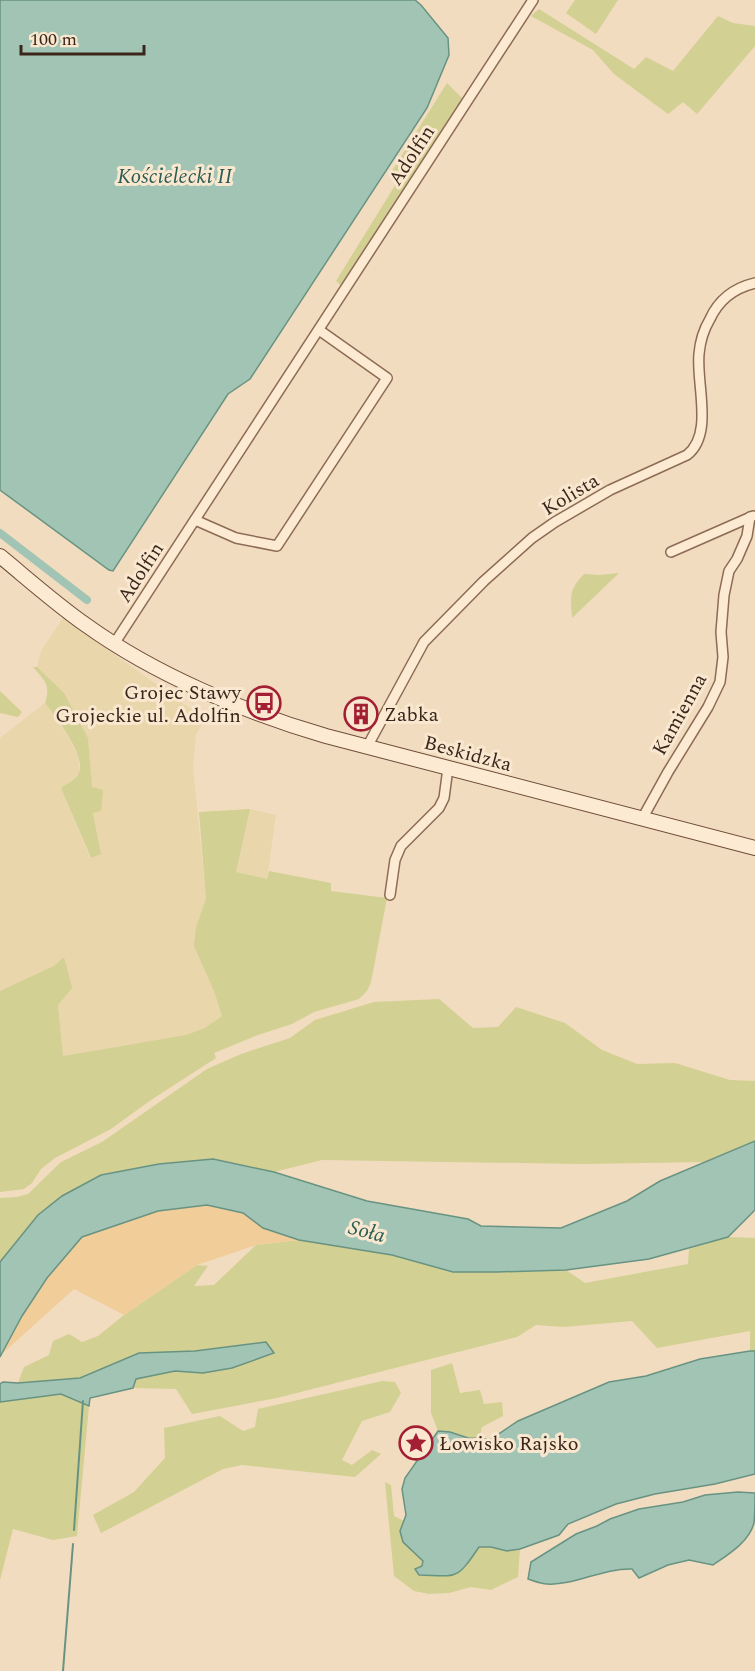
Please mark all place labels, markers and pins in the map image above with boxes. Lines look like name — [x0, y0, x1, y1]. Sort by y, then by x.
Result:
place label: Grojec Stawy Grojeckie ul. Adolfin — [55, 678, 242, 731]
bus stop icon: Grojec Stawy Grojeckie ul. Adolfin — [246, 685, 282, 721]
building icon: Zabka — [343, 696, 379, 732]
place label: Zabka — [384, 700, 439, 730]
place icon: Łowisko Rajsko — [398, 1425, 434, 1461]
place label: Łowisko Rajsko — [439, 1429, 579, 1459]

